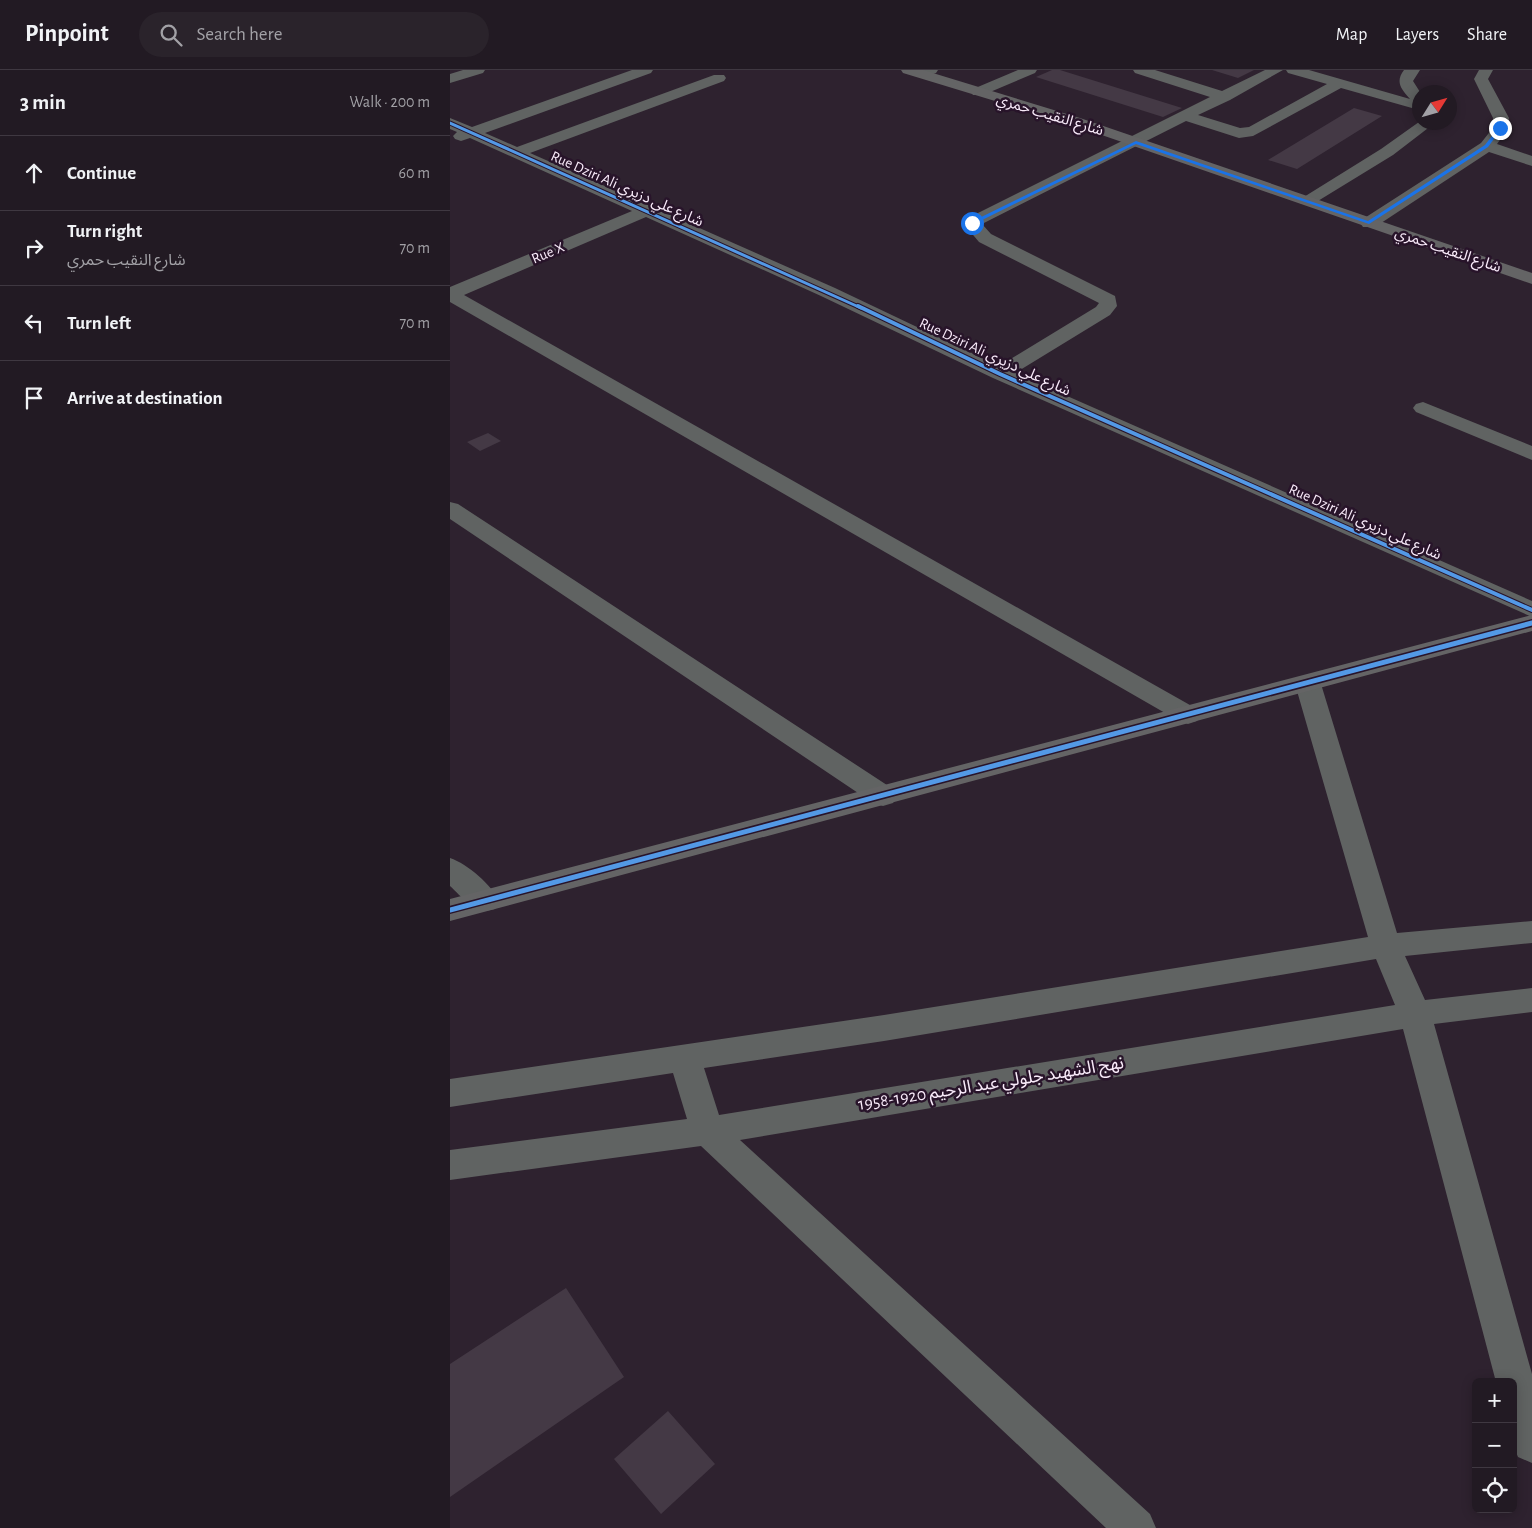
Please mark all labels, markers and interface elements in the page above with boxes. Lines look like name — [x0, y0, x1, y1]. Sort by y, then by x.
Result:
search box — [139, 12, 489, 57]
icon: search — [157, 21, 185, 49]
text: Pinpoint — [25, 22, 109, 46]
text: Search here — [197, 25, 283, 44]
text: Map — [1336, 26, 1367, 44]
text: Layers — [1395, 26, 1439, 44]
text: Share — [1467, 26, 1507, 44]
north arrow — [1412, 85, 1457, 130]
text: 3 min — [20, 92, 66, 113]
street label: شارع النقيب حمري — [994, 92, 1106, 142]
text: Walk · 200 m — [349, 94, 430, 110]
route end — [1489, 117, 1512, 140]
street label: Rue Dziri Ali شارع علي دزيري — [547, 149, 706, 233]
icon: ahead — [20, 159, 48, 187]
text: Continue — [67, 164, 136, 183]
text: 60 m — [399, 165, 430, 181]
route start — [961, 212, 984, 235]
text: Turn right — [67, 222, 142, 241]
street label: شارع النقيب حمري — [1392, 225, 1503, 279]
icon: right — [20, 234, 48, 262]
street label: Rue X — [529, 239, 567, 267]
text: 70 m — [399, 240, 430, 256]
text: شارع النقيب حمري — [67, 252, 185, 268]
icon: left — [20, 309, 48, 337]
text: Turn left — [67, 314, 131, 333]
text: 70 m — [399, 315, 430, 331]
street label: Rue Dziri Ali شارع علي دزيري — [915, 315, 1073, 402]
icon: arrive — [20, 384, 48, 412]
text: Arrive at destination — [67, 389, 223, 408]
street label: Rue Dziri Ali شارع علي دزيري — [1285, 482, 1444, 566]
street label: نهج الشهيد جلولي عبد الرحيم 1920-1958 — [857, 1054, 1126, 1117]
map controls — [1472, 1378, 1517, 1513]
button: + — [1472, 1378, 1517, 1423]
button: − — [1472, 1423, 1517, 1468]
button: locate — [1472, 1468, 1517, 1513]

